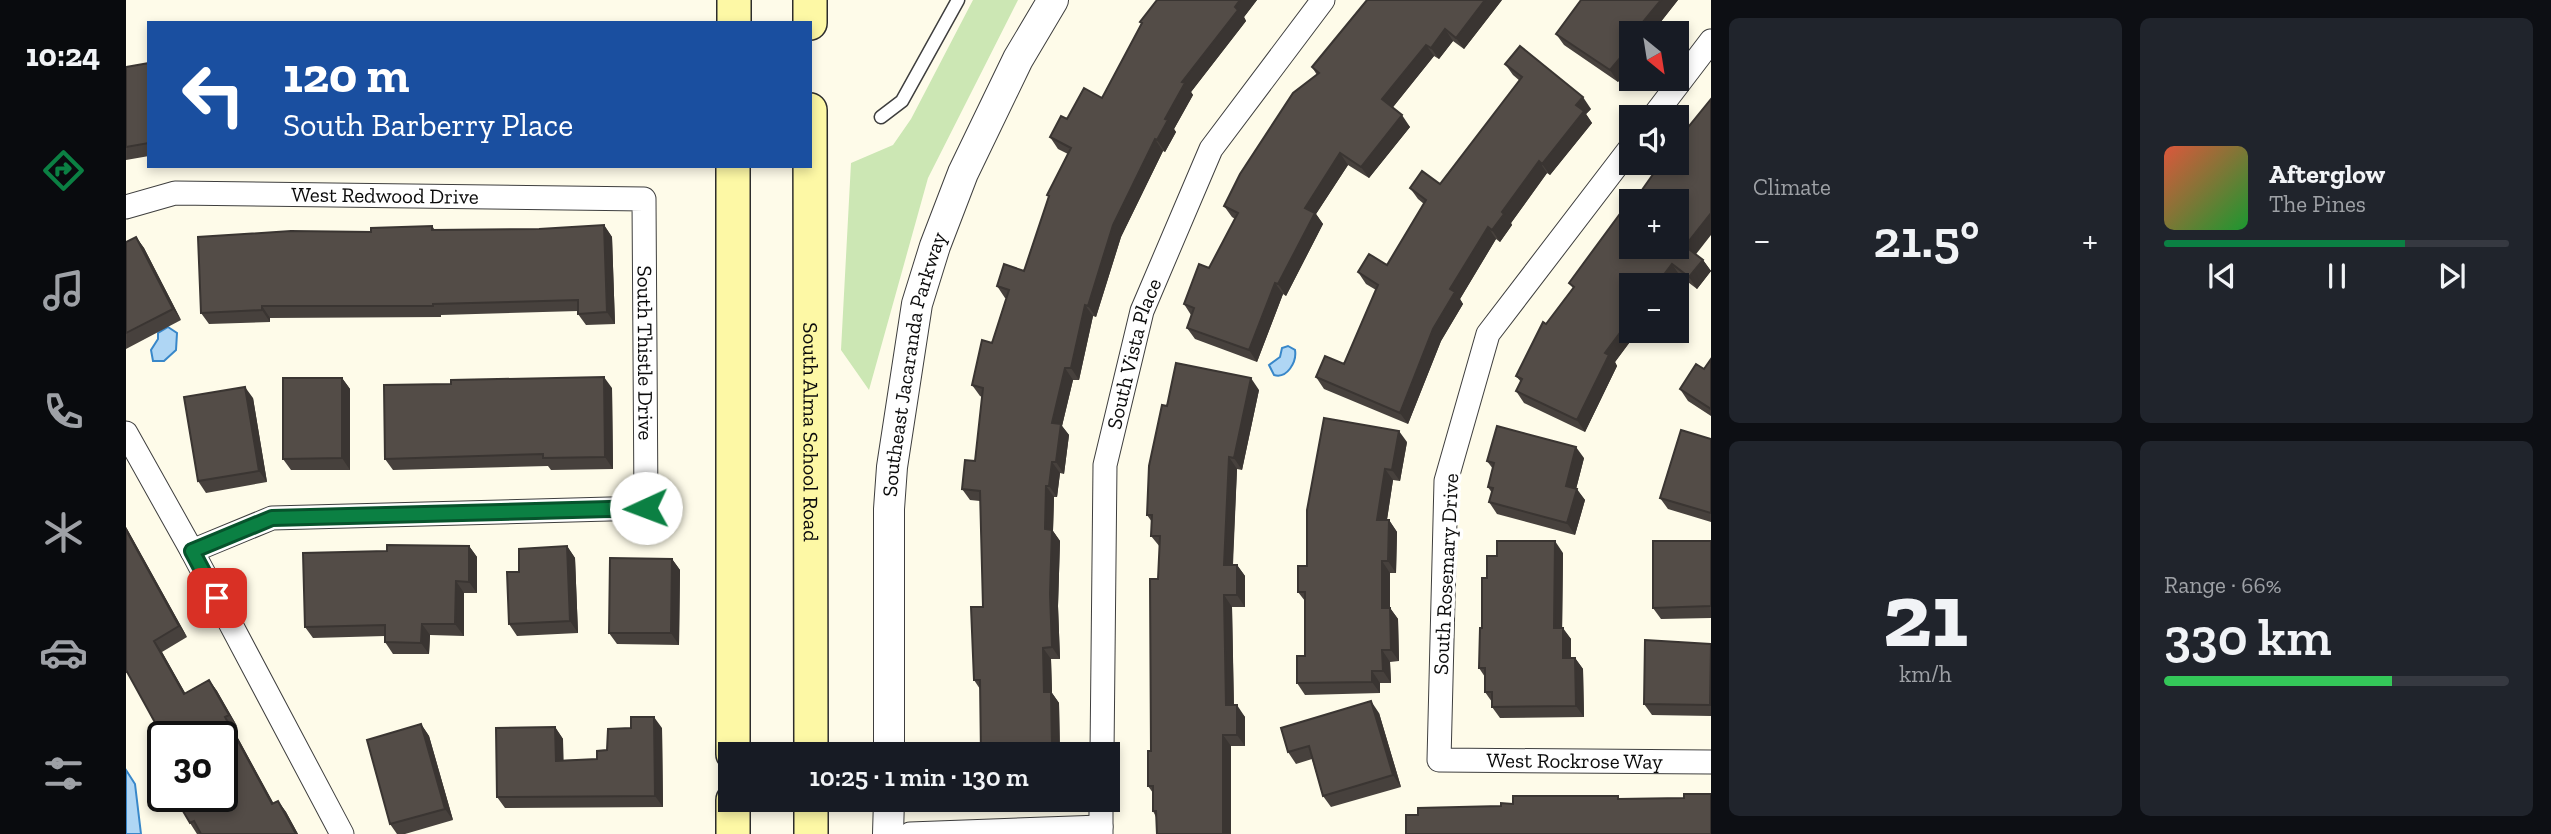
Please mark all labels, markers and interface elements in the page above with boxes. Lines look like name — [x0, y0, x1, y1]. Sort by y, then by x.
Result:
north arrow — [1619, 21, 1689, 91]
map controls — [1619, 21, 1689, 343]
text: 10:24 — [26, 36, 100, 74]
text: 120 m — [283, 46, 409, 105]
icon: left — [168, 49, 259, 140]
button: sound — [1619, 105, 1689, 175]
text: South Barberry Place — [283, 106, 573, 144]
icon: directions — [39, 146, 88, 195]
text: Afterglow — [2269, 158, 2385, 190]
text: Climate — [1753, 173, 1831, 201]
street label: West Redwood Drive — [291, 181, 479, 209]
button: + — [1619, 189, 1689, 259]
text: The Pines — [2269, 190, 2366, 218]
text: 21.5° — [1873, 208, 1979, 270]
text: − — [1753, 217, 1771, 263]
text: + — [2082, 217, 2098, 263]
street label: Southeast Jacaranda Parkway — [877, 228, 951, 498]
icon: previous — [2203, 257, 2241, 295]
icon: pause — [2318, 257, 2356, 295]
icon: next — [2433, 257, 2471, 295]
street label: South Thistle Drive — [632, 265, 659, 441]
icon: music — [39, 266, 88, 315]
button: − — [1619, 273, 1689, 343]
street label: South Vista Place — [1101, 274, 1167, 432]
street label: South Alma School Road — [798, 322, 824, 542]
icon: phone — [39, 387, 88, 436]
position arrow — [609, 471, 683, 545]
street label: South Rosemary Drive — [1428, 472, 1463, 675]
icon: climate — [39, 508, 88, 557]
text: 21 — [1883, 560, 1968, 669]
pin — [187, 568, 247, 628]
text: Range · 66% — [2164, 571, 2282, 599]
icon: arrive — [198, 579, 236, 617]
text: 330 km — [2164, 606, 2332, 668]
icon: car — [39, 628, 88, 677]
text: km/h — [1899, 660, 1952, 688]
speed limit sign: 30 — [147, 721, 238, 812]
street label: West Rockrose Way — [1486, 747, 1663, 774]
icon: filters — [39, 749, 88, 798]
text: 10:25 · 1 min · 130 m — [809, 761, 1029, 793]

